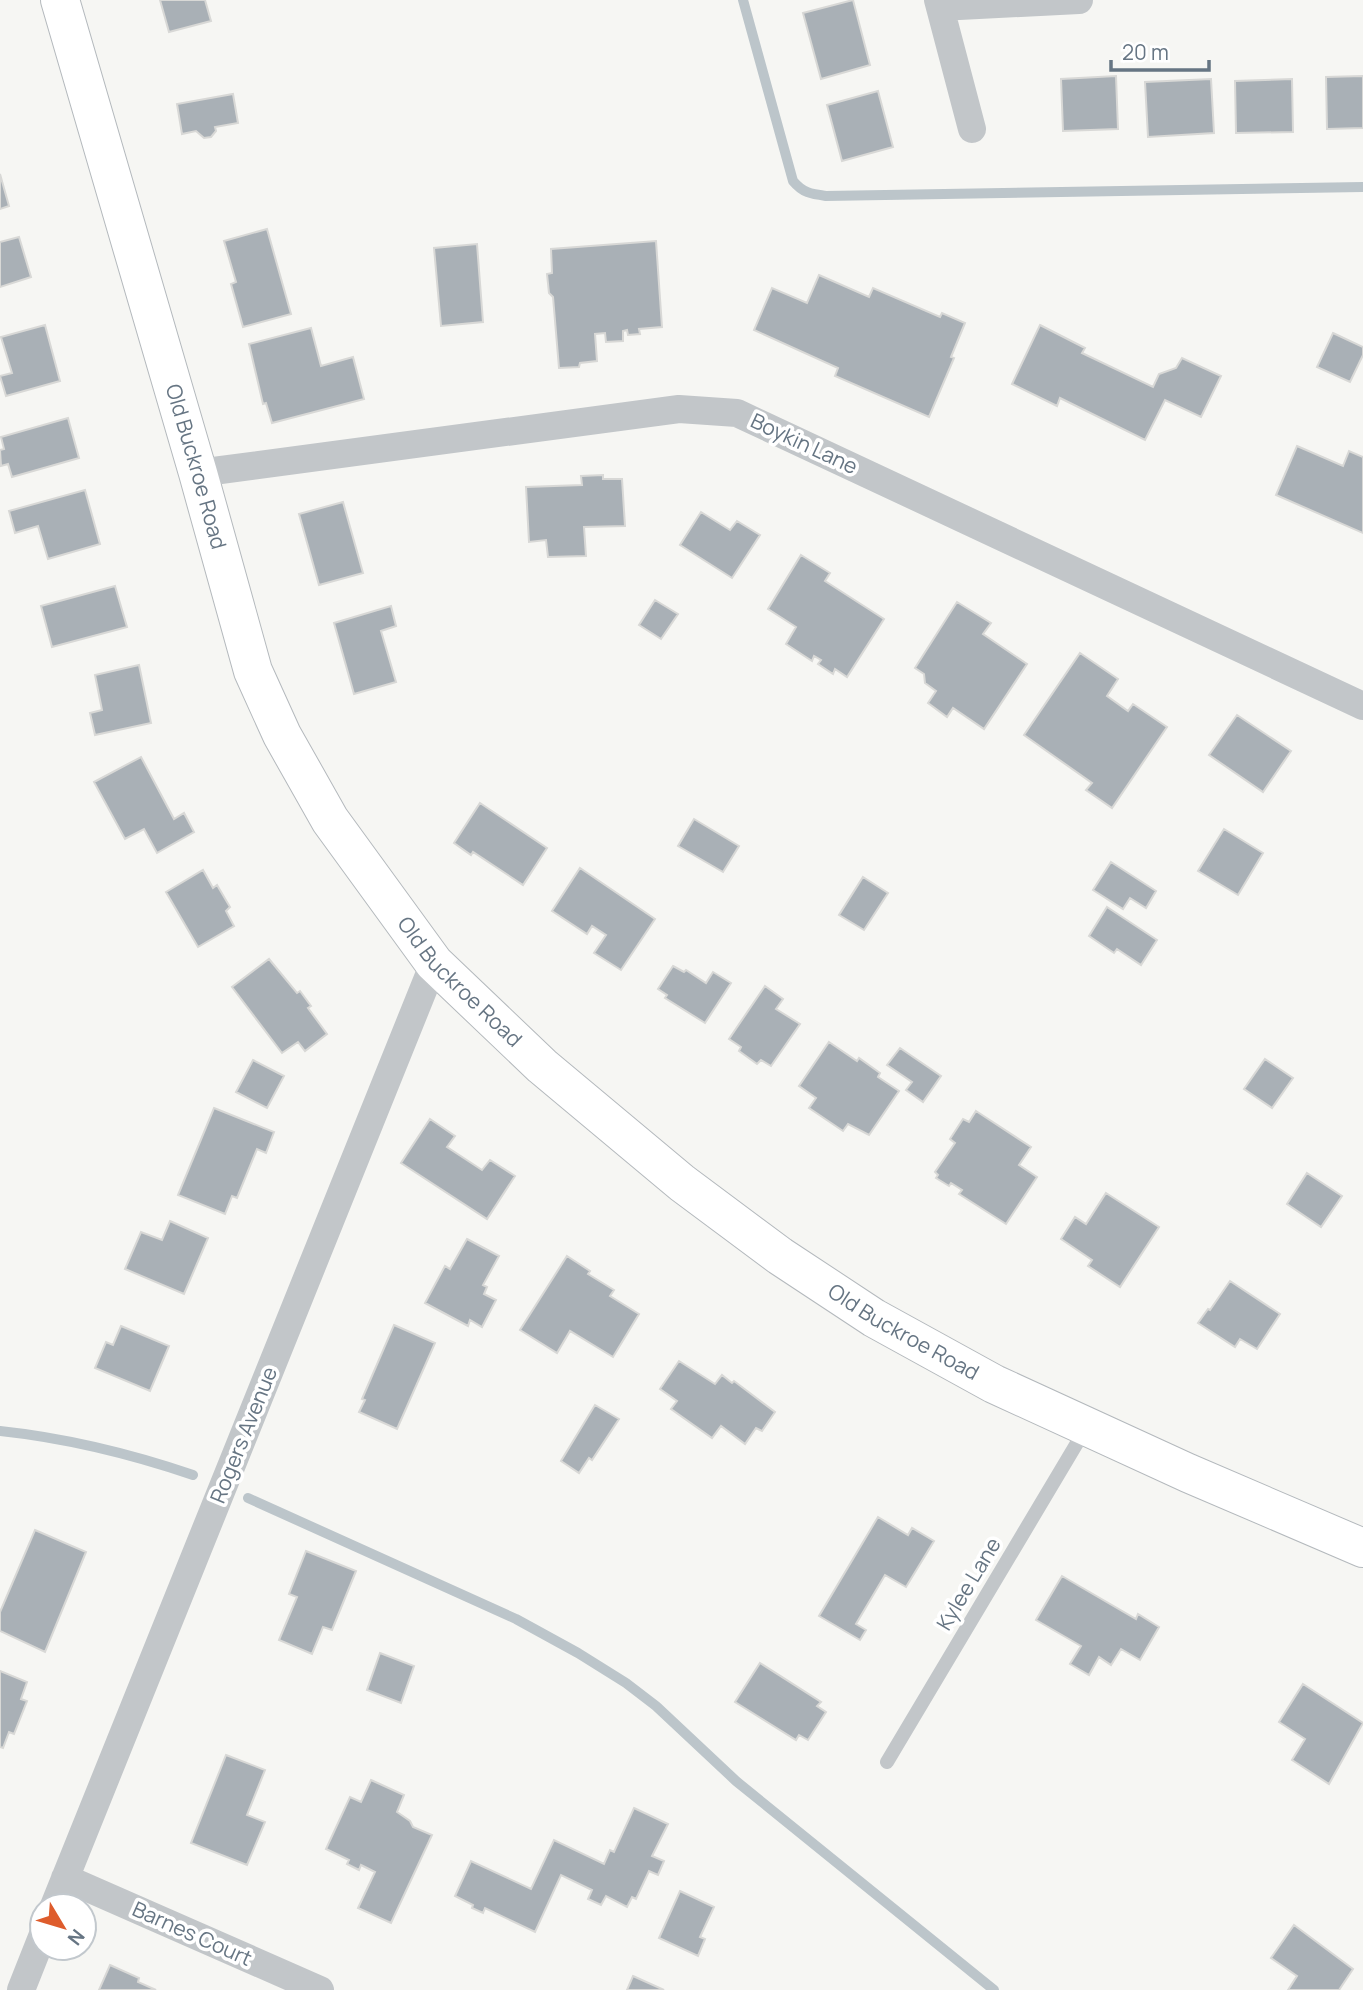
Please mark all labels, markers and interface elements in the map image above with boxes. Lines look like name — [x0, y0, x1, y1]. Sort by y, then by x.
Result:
scale bar — [1111, 28, 1209, 72]
text: 20 m — [1122, 38, 1169, 66]
street label: Old Buckroe Road — [160, 381, 233, 552]
street label: Boykin Lane — [746, 406, 862, 480]
street label: Old Buckroe Road — [392, 910, 528, 1053]
street label: Old Buckroe Road — [823, 1277, 984, 1386]
street label: Rogers Avenue — [203, 1362, 283, 1507]
street label: Kylee Lane — [930, 1532, 1007, 1635]
north arrow — [28, 1892, 98, 1962]
street label: Barnes Court — [128, 1894, 257, 1972]
text: N — [62, 1924, 91, 1951]

